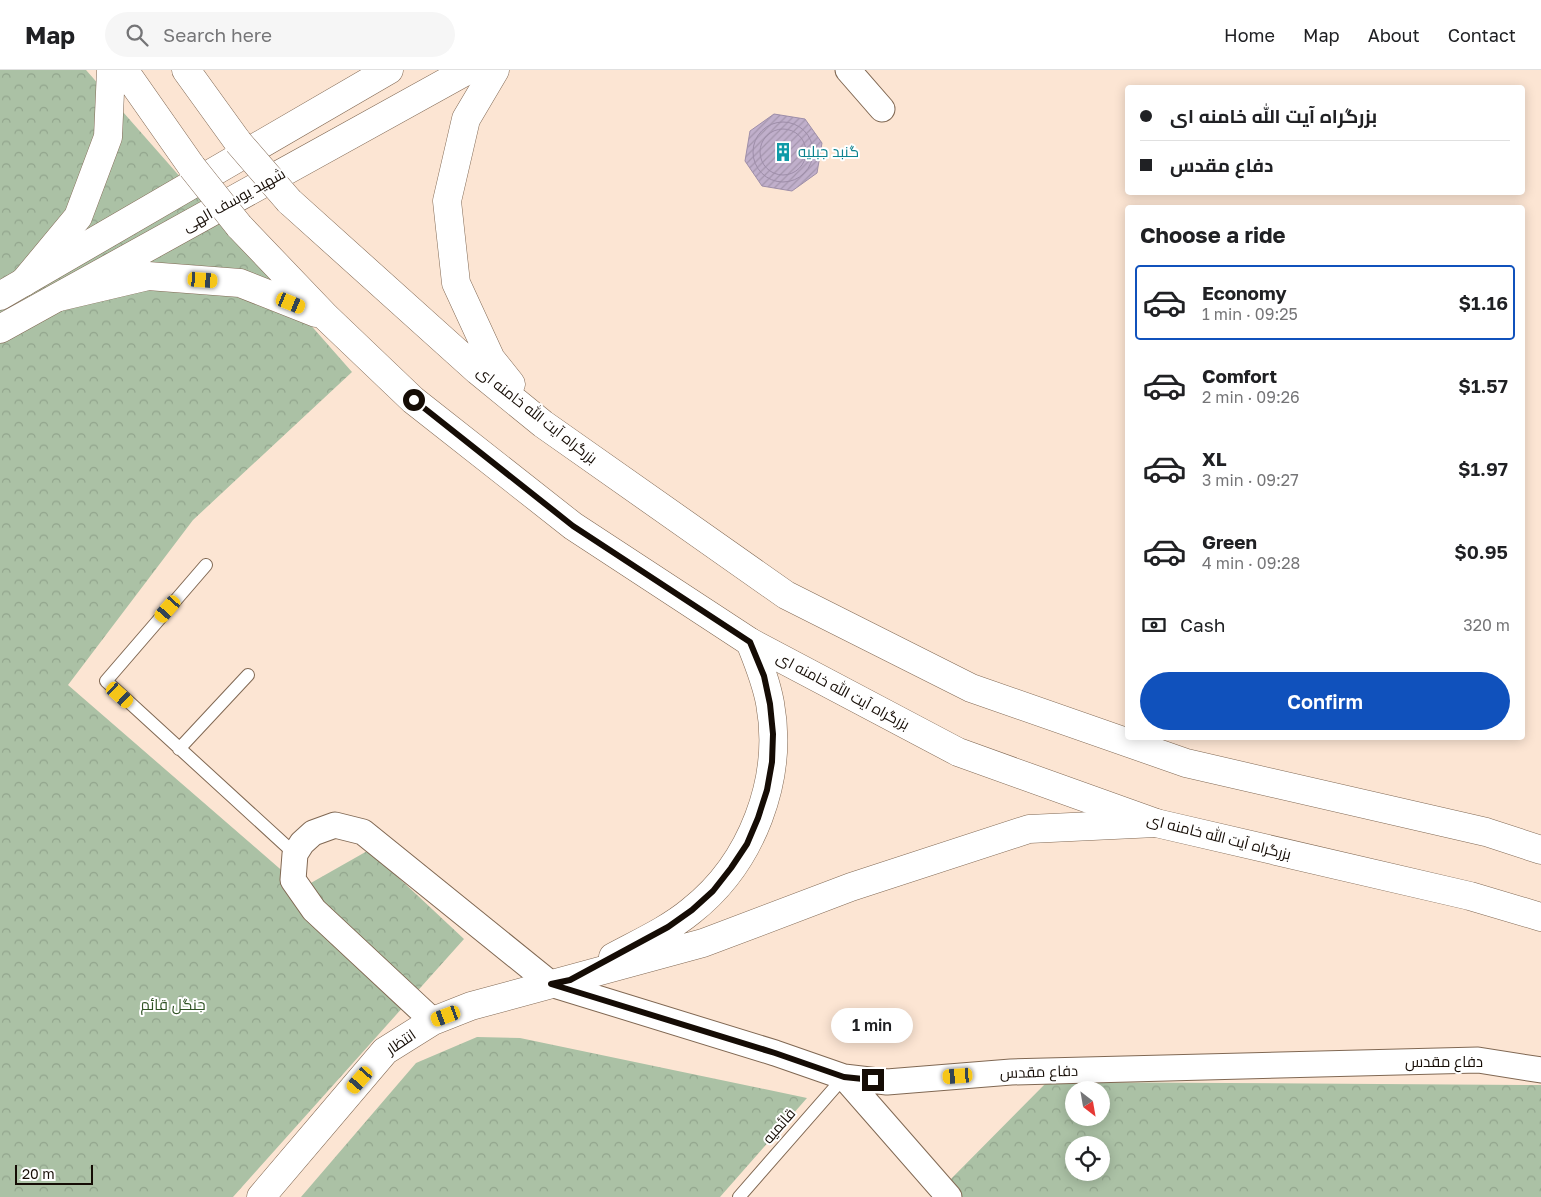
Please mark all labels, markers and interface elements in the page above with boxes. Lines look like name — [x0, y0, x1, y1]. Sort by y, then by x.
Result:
search box — [105, 12, 455, 57]
text: Map — [25, 20, 75, 49]
icon: search — [123, 21, 151, 49]
text: Search here — [163, 23, 272, 46]
text: Home — [1224, 24, 1275, 46]
text: Map — [1303, 24, 1340, 46]
text: About — [1368, 24, 1420, 46]
text: Contact — [1448, 24, 1516, 46]
text: بزرگراه آیت الله خامنه ای — [1170, 104, 1377, 127]
building icon: گنبد جبلیه — [772, 141, 794, 163]
place label: گنبد جبلیه — [798, 142, 859, 160]
text: دفاع مقدس — [1170, 153, 1273, 176]
street label: شهید یوسف الهی — [179, 164, 289, 236]
text: Choose a ride — [1140, 221, 1286, 248]
car — [187, 271, 218, 289]
icon: car — [1142, 280, 1187, 325]
text: Economy — [1202, 281, 1287, 304]
car — [274, 290, 307, 316]
text: $1.16 — [1459, 291, 1508, 314]
text: 1 min · 09:25 — [1202, 304, 1298, 324]
street label: بزرگراه آیت الله خامنه ای — [473, 362, 601, 468]
icon: car — [1142, 363, 1187, 408]
text: Comfort — [1202, 364, 1277, 387]
text: $1.57 — [1458, 374, 1508, 397]
text: 2 min · 09:26 — [1202, 387, 1300, 407]
route start — [403, 389, 425, 411]
icon: car — [1142, 446, 1187, 491]
text: XL — [1202, 447, 1227, 470]
text: $1.97 — [1458, 457, 1508, 480]
text: 3 min · 09:27 — [1202, 470, 1299, 490]
icon: car — [1142, 529, 1187, 574]
text: Green — [1202, 530, 1257, 553]
text: $0.95 — [1454, 540, 1508, 563]
text: 4 min · 09:28 — [1202, 553, 1300, 573]
car — [152, 593, 183, 625]
icon: cash — [1140, 611, 1168, 639]
text: Cash — [1180, 613, 1225, 636]
text: 320 m — [1463, 615, 1510, 635]
street label: بزرگراه آیت الله خامنه ای — [773, 647, 913, 735]
button: Confirm — [1140, 672, 1510, 730]
car — [103, 679, 136, 711]
street label: بزرگراه آیت الله خامنه ای — [1145, 809, 1293, 865]
park label: جنگل قائم — [140, 995, 206, 1015]
car — [429, 1004, 462, 1028]
callout: 1 min — [832, 1008, 914, 1042]
text: 1 min — [852, 1015, 892, 1035]
street label: انتظار — [381, 1025, 419, 1059]
street label: دفاع مقدس — [1405, 1052, 1483, 1073]
street label: دفاع مقدس — [1000, 1061, 1078, 1084]
car — [344, 1064, 375, 1096]
car — [942, 1067, 973, 1085]
route end — [862, 1069, 884, 1091]
north arrow — [1065, 1081, 1110, 1126]
map controls — [1065, 1081, 1110, 1181]
street label: قائمیه — [758, 1104, 798, 1147]
button: locate — [1065, 1136, 1110, 1181]
scale bar — [15, 1162, 92, 1185]
text: 20 m — [22, 1165, 55, 1182]

